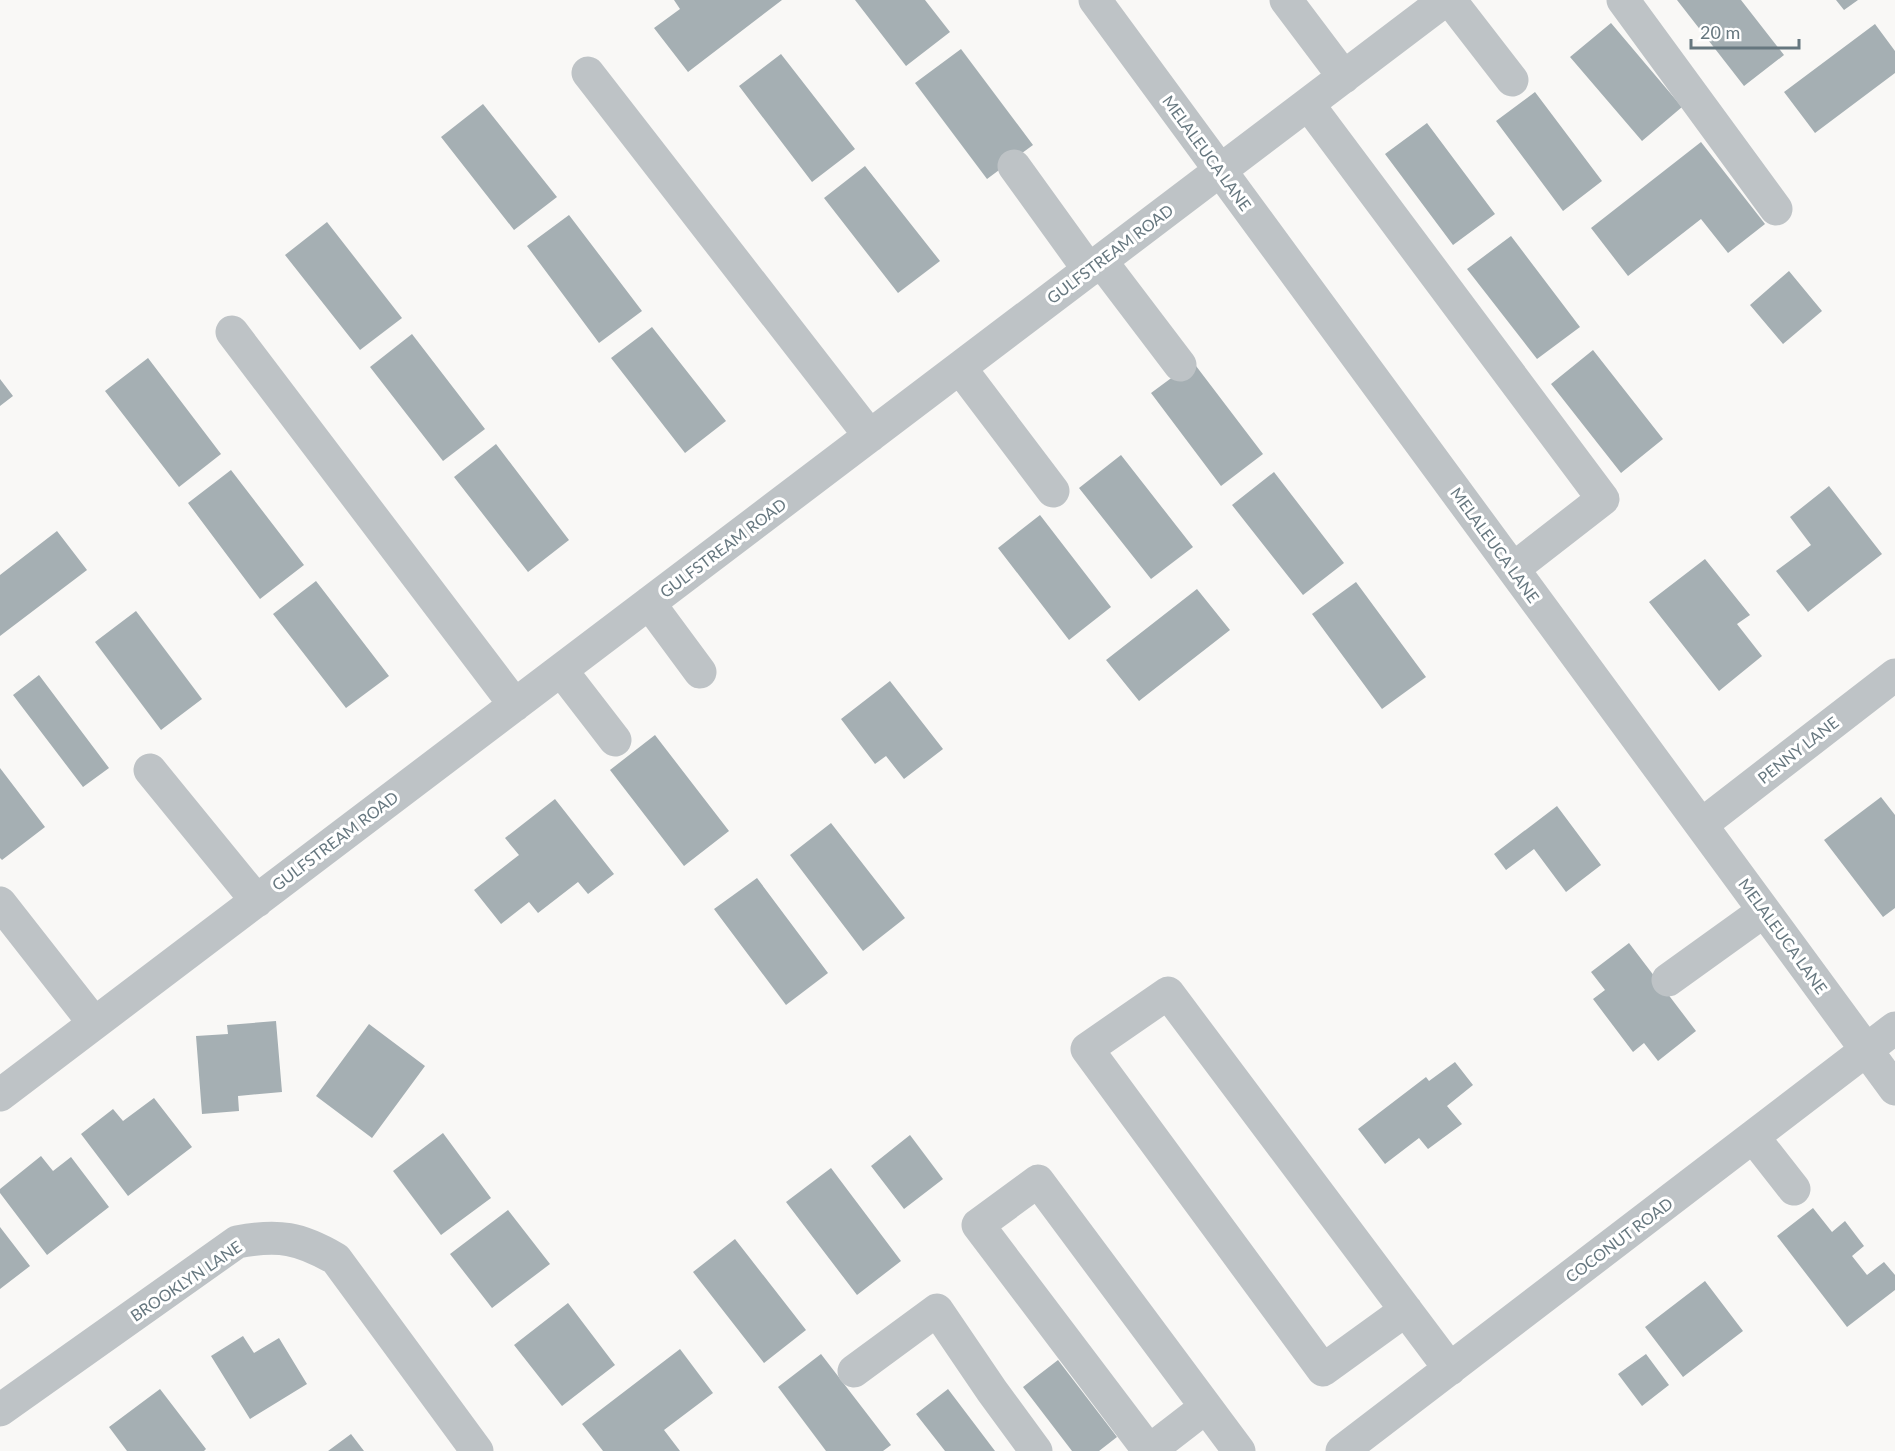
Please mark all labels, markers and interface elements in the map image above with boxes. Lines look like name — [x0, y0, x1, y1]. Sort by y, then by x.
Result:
scale bar — [1691, 12, 1799, 50]
text: 20 m — [1700, 21, 1740, 43]
street label: MELALEUCA LANE — [1159, 91, 1256, 214]
street label: GULFSTREAM ROAD — [1043, 200, 1177, 307]
street label: MELALEUCA LANE — [1447, 483, 1544, 606]
street label: GULFSTREAM ROAD — [656, 494, 790, 601]
street label: PENNY LANE — [1754, 712, 1842, 787]
street label: GULFSTREAM ROAD — [268, 787, 402, 894]
street label: MELALEUCA LANE — [1735, 874, 1832, 997]
street label: COCONUT ROAD — [1561, 1193, 1676, 1286]
street label: BROOKLYN LANE — [127, 1236, 245, 1325]

